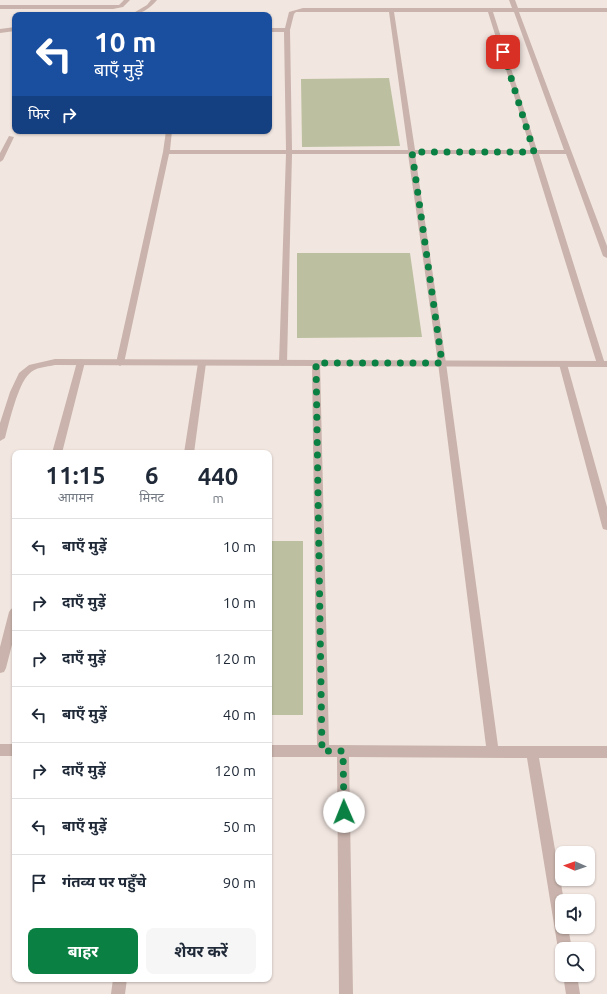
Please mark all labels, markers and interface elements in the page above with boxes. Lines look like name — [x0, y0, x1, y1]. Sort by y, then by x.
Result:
text: 10 m — [94, 26, 156, 57]
icon: left — [28, 28, 80, 80]
pin — [486, 35, 520, 69]
icon: arrive — [492, 41, 514, 63]
text: बाएँ मुड़ें — [94, 59, 143, 79]
icon: right — [58, 104, 80, 126]
text: फिर — [28, 105, 50, 122]
text: 11:15 — [46, 462, 106, 489]
text: 6 — [145, 462, 158, 489]
text: 440 — [198, 463, 238, 490]
text: आगमन — [58, 490, 93, 504]
text: मिनट — [139, 490, 164, 504]
text: m — [212, 491, 224, 505]
icon: left — [28, 536, 50, 558]
text: बाएँ मुड़ें — [62, 537, 107, 554]
text: 10 m — [223, 538, 256, 555]
icon: right — [28, 592, 50, 614]
text: दाएँ मुड़ें — [62, 593, 106, 610]
text: 10 m — [223, 594, 256, 611]
icon: right — [28, 648, 50, 670]
text: दाएँ मुड़ें — [62, 649, 106, 666]
text: 120 m — [214, 650, 256, 667]
icon: left — [28, 704, 50, 726]
text: बाएँ मुड़ें — [62, 705, 107, 722]
text: 40 m — [223, 706, 256, 723]
icon: right — [28, 760, 50, 782]
text: दाएँ मुड़ें — [62, 761, 106, 778]
text: 120 m — [214, 762, 256, 779]
position arrow — [323, 791, 365, 833]
icon: left — [28, 816, 50, 838]
text: बाएँ मुड़ें — [62, 817, 107, 834]
text: 50 m — [223, 818, 256, 835]
north arrow — [555, 846, 595, 886]
map controls — [555, 846, 595, 982]
icon: arrive — [28, 872, 50, 894]
text: गंतव्य पर पहुँचे — [62, 873, 146, 890]
text: 90 m — [223, 874, 256, 891]
button: sound — [555, 894, 595, 934]
button: बाहर — [28, 928, 138, 974]
button: शेयर करें — [146, 928, 256, 974]
button: search — [555, 942, 595, 982]

